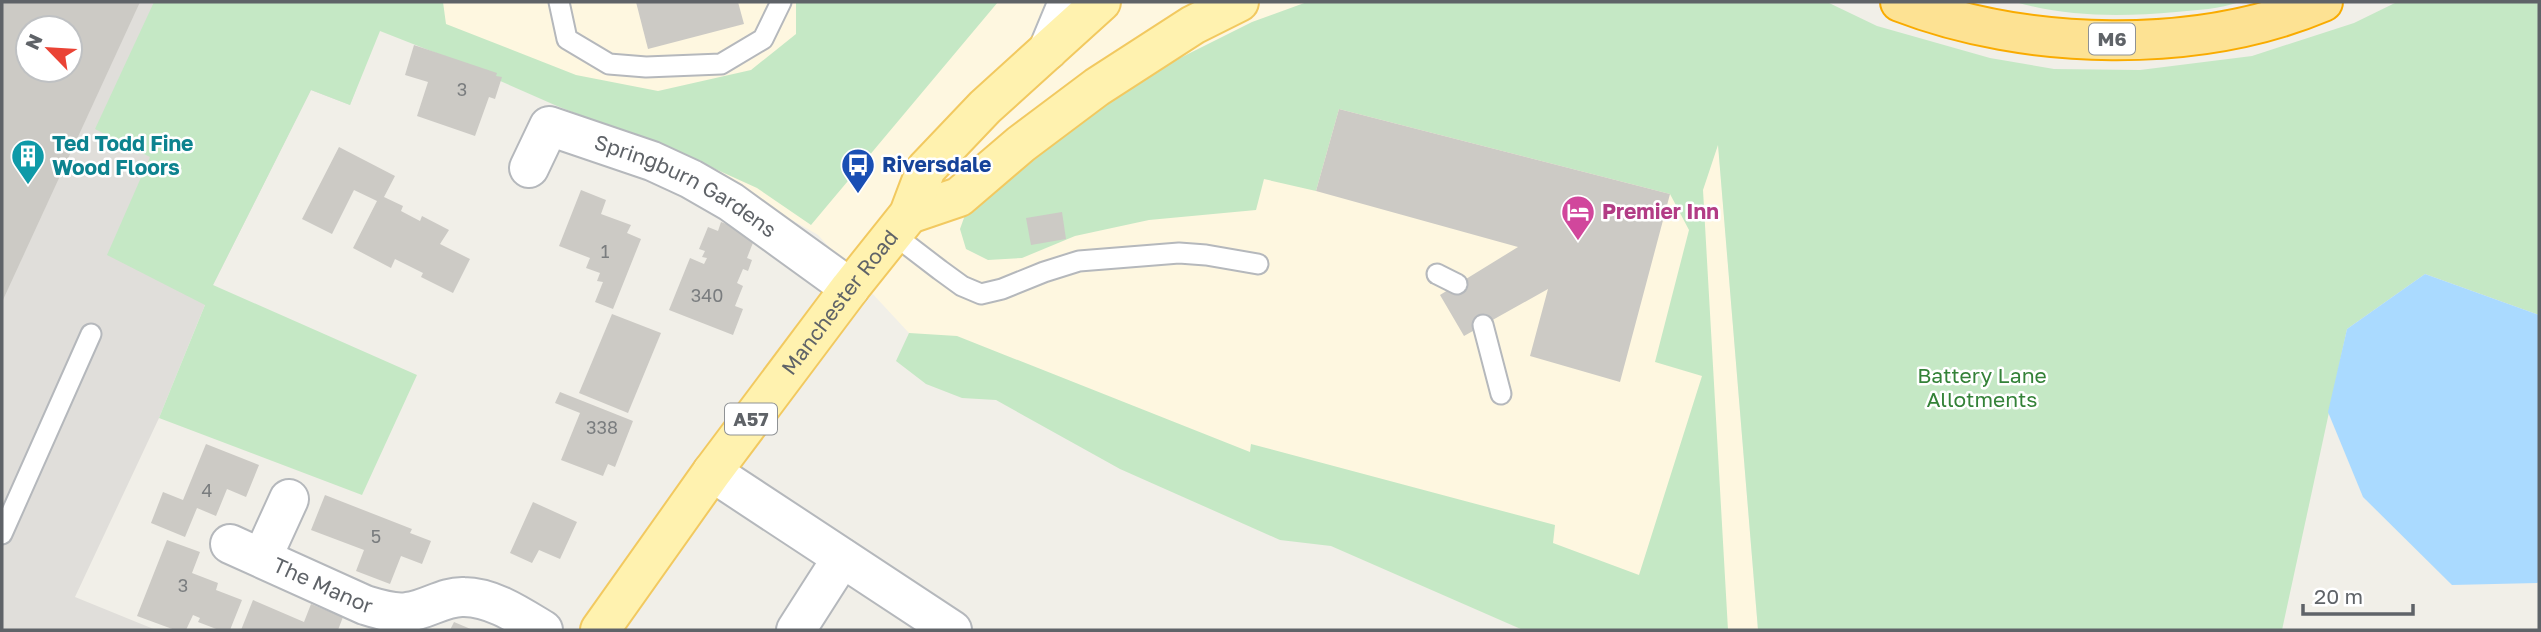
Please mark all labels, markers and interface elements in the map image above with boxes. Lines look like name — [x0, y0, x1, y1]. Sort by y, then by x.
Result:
north arrow — [14, 14, 84, 84]
road number: M6 — [2089, 23, 2135, 54]
text: N — [20, 30, 47, 53]
house number: 3 — [457, 78, 467, 100]
street label: Springburn Gardens — [591, 128, 782, 243]
place label: Ted Todd Fine Wood Floors — [52, 130, 194, 180]
building icon: Ted Todd Fine Wood Floors — [9, 137, 47, 186]
bus stop icon: Riversdale — [839, 146, 877, 195]
place label: Riversdale — [882, 151, 991, 177]
hotel icon: Premier Inn — [1559, 193, 1597, 242]
place label: Premier Inn — [1602, 198, 1719, 224]
street label: Manchester Road — [775, 224, 903, 380]
house number: 1 — [601, 240, 610, 262]
house number: 340 — [691, 284, 723, 306]
park label: Battery Lane Allotments — [1917, 362, 2047, 412]
road number: A57 — [725, 404, 777, 434]
house number: 338 — [586, 416, 618, 438]
house number: 4 — [202, 479, 213, 501]
house number: 5 — [371, 525, 381, 547]
street label: The Manor — [269, 551, 376, 619]
scale bar — [2303, 572, 2413, 616]
house number: 3 — [178, 574, 188, 596]
text: 20 m — [2314, 583, 2363, 609]

